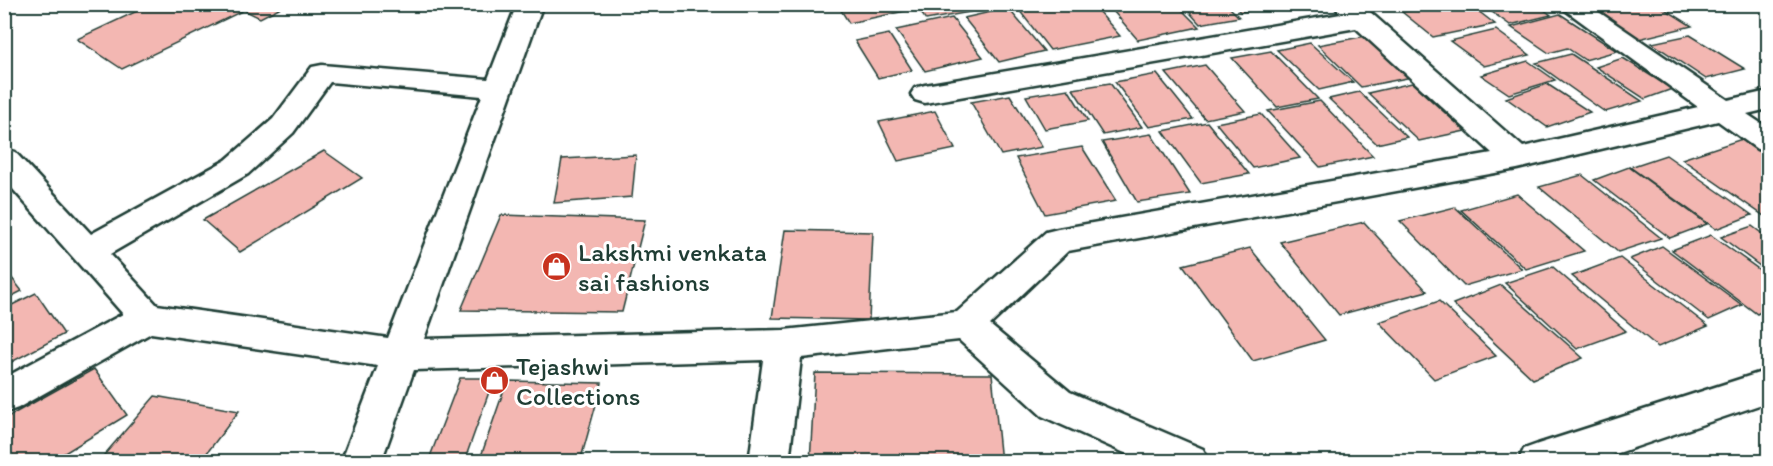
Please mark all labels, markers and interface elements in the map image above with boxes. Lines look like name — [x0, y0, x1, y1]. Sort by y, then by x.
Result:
place label: Lakshmi venkata sai fashions — [578, 236, 767, 298]
shop icon: Lakshmi venkata sai fashions — [541, 251, 573, 283]
place label: Tejashwi Collections — [516, 350, 641, 412]
shop icon: Tejashwi Collections — [479, 365, 511, 397]

